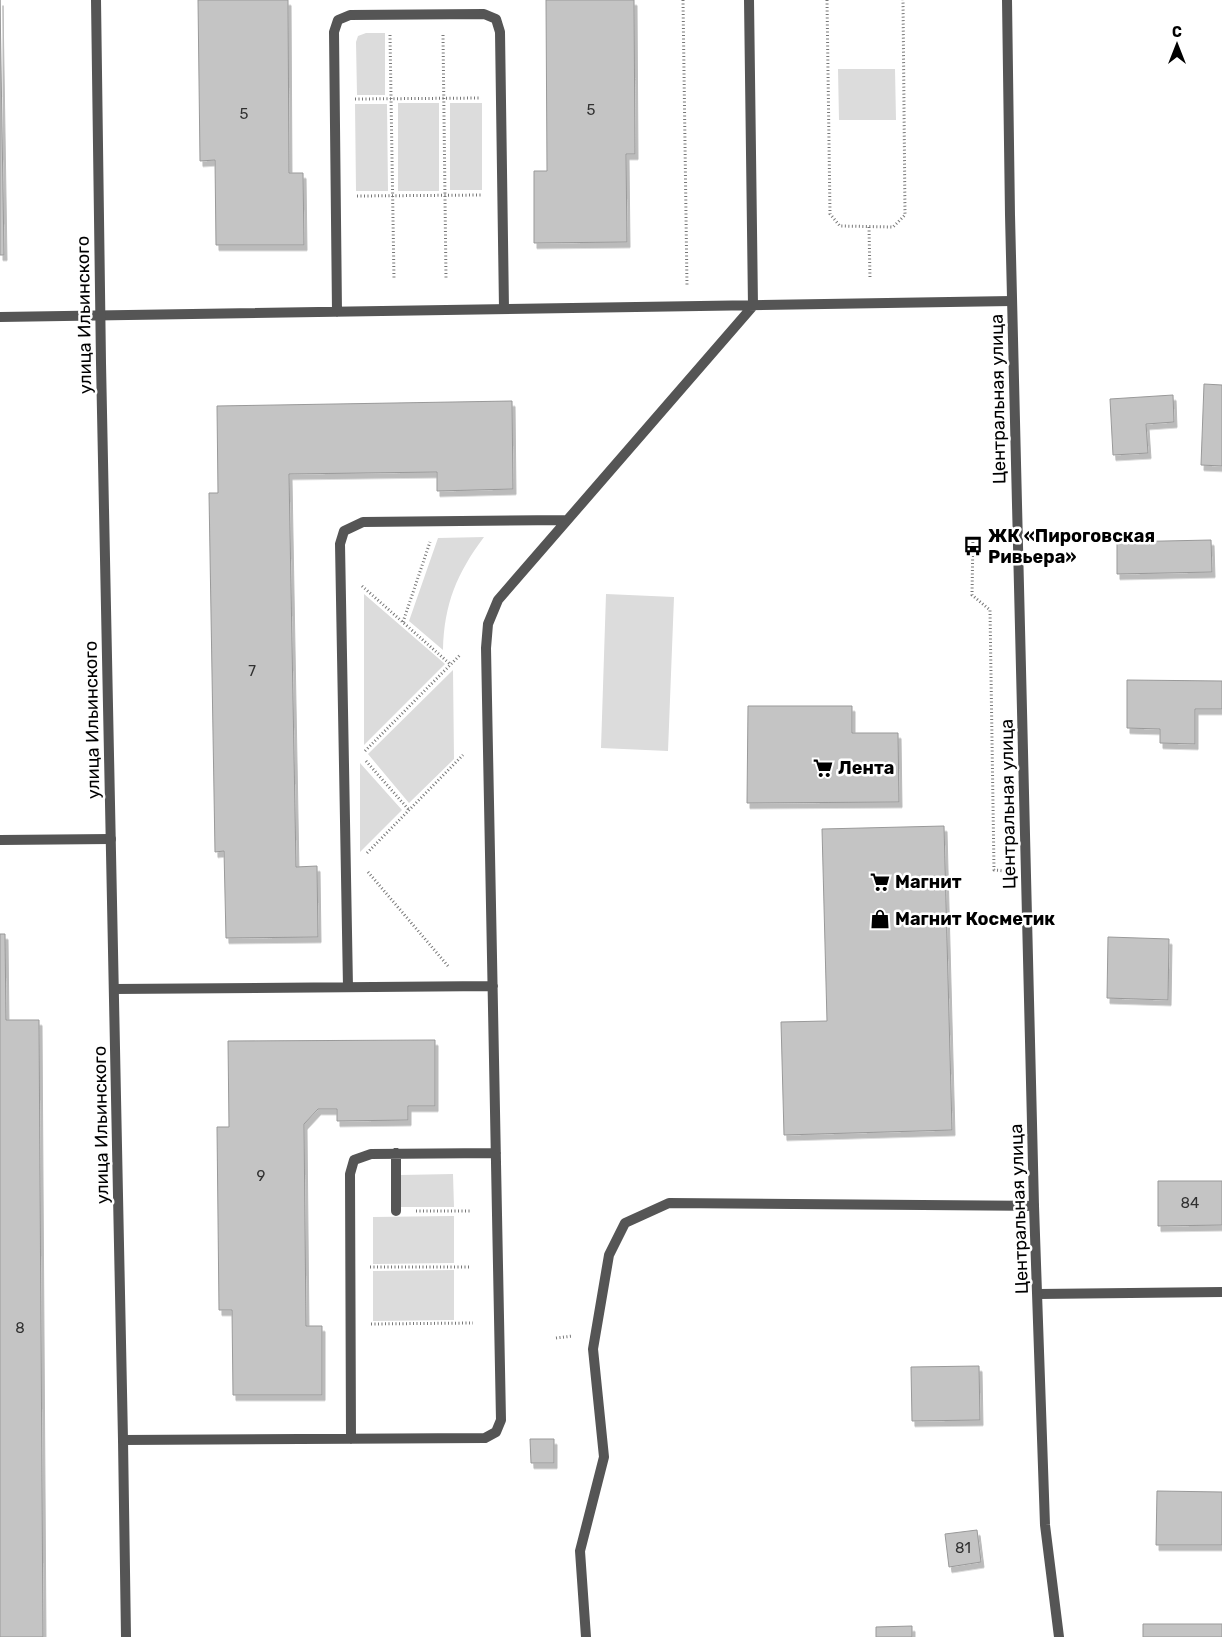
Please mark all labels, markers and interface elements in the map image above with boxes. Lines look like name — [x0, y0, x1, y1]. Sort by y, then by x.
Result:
north arrow — [1152, 20, 1202, 70]
text: С — [1172, 24, 1182, 41]
house number: 5 — [587, 101, 596, 119]
house number: 5 — [240, 105, 249, 123]
street label: улица Ильинского — [72, 236, 96, 394]
street label: Центральная улица — [986, 314, 1010, 484]
place label: ЖК «Пироговская Ривьера» — [988, 525, 1155, 568]
bus stop icon: ЖК «Пироговская Ривьера» — [962, 535, 984, 557]
street label: улица Ильинского — [80, 641, 104, 799]
house number: 7 — [248, 662, 256, 680]
street label: Центральная улица — [996, 719, 1020, 889]
supermarket icon: Лента — [812, 757, 834, 779]
place label: Лента — [838, 757, 894, 779]
supermarket icon: Магнит — [869, 871, 891, 893]
place label: Магнит — [895, 871, 962, 893]
shop icon: Магнит Косметик — [869, 908, 891, 930]
place label: Магнит Косметик — [895, 908, 1055, 930]
street label: улица Ильинского — [89, 1046, 113, 1204]
street label: Центральная улица — [1005, 1123, 1033, 1295]
house number: 9 — [257, 1167, 266, 1185]
house number: 84 — [1181, 1194, 1199, 1212]
house number: 8 — [15, 1319, 25, 1337]
house number: 81 — [955, 1539, 971, 1557]

